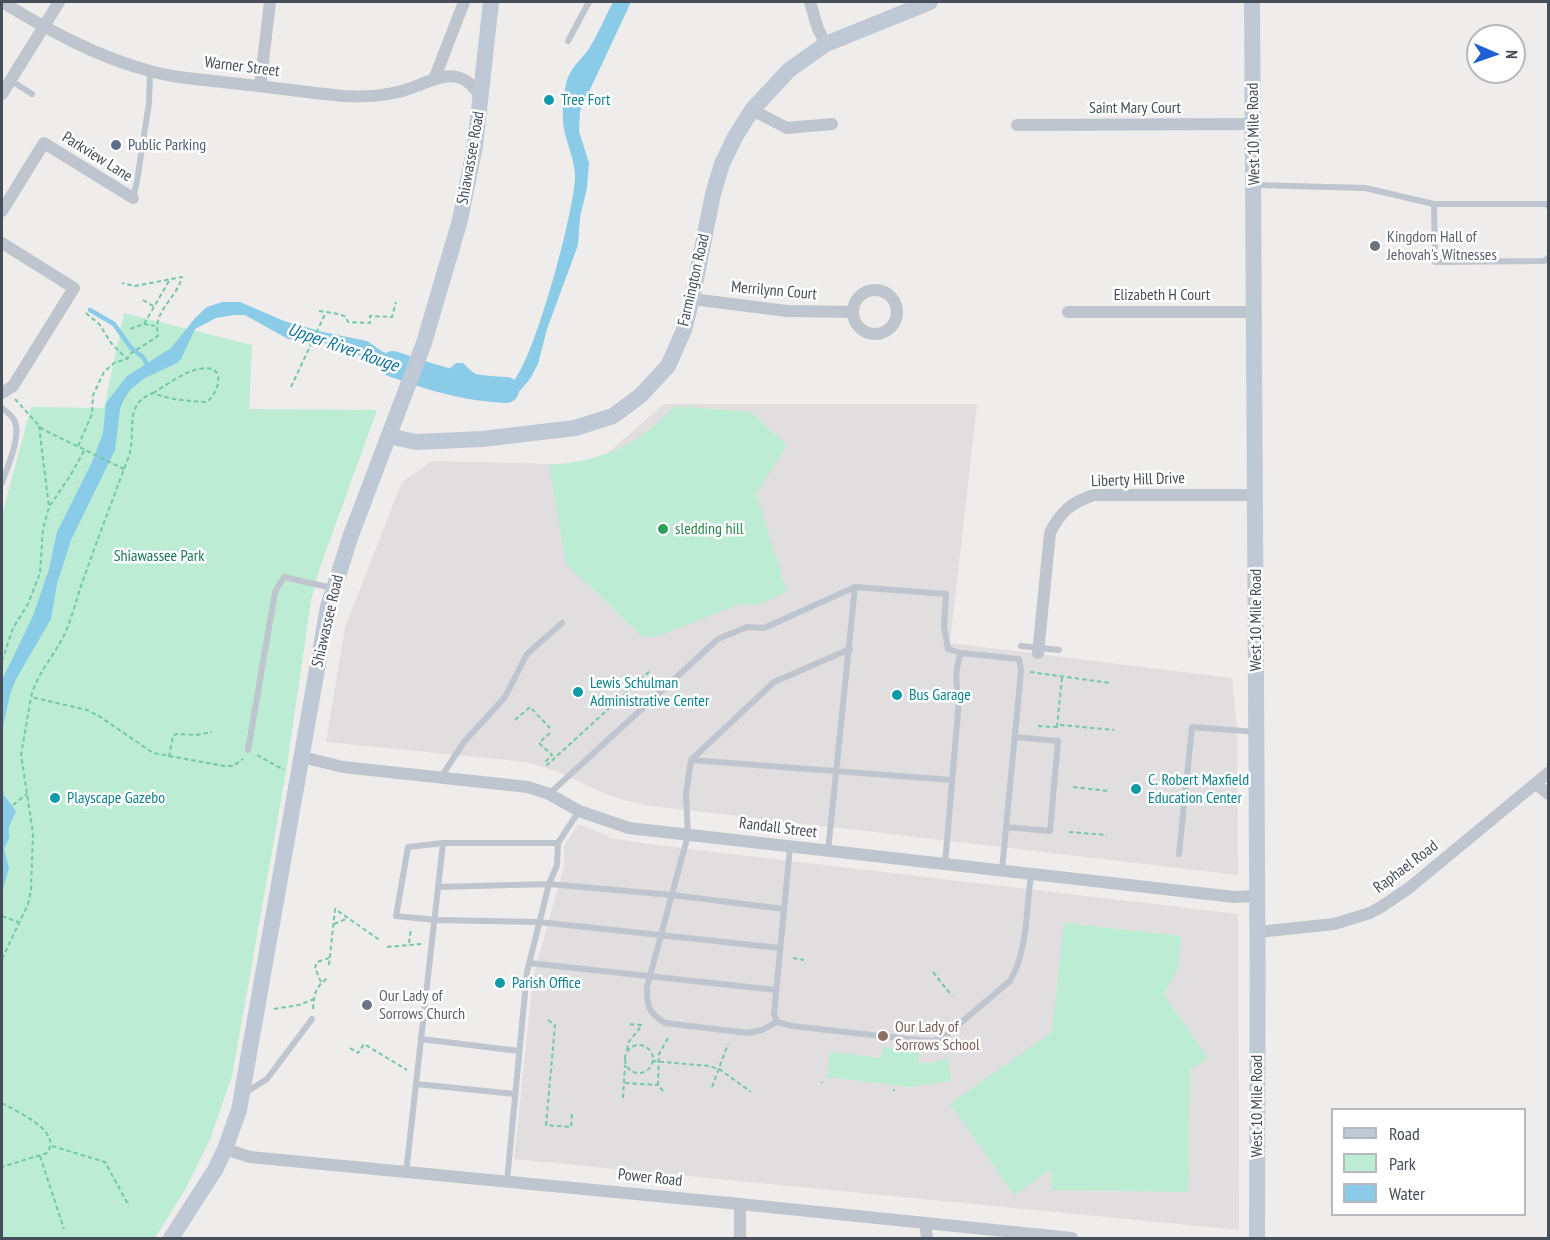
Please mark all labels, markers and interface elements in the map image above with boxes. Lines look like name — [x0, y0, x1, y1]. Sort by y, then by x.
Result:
north arrow — [1466, 24, 1526, 84]
text: N — [1502, 50, 1522, 59]
street label: Warner Street — [203, 53, 281, 81]
street label: West 10 Mile Road — [1244, 83, 1264, 185]
place label: Tree Fort — [561, 90, 610, 110]
marker: Tree Fort — [542, 93, 556, 107]
street label: Saint Mary Court — [1089, 98, 1181, 118]
street label: Shiawassee Road — [453, 110, 489, 206]
street label: Parkview Lane — [58, 128, 136, 186]
place label: Public Parking — [128, 135, 206, 155]
marker: Public Parking — [109, 138, 123, 152]
place label: Kingdom Hall of Jehovah's Witnesses — [1387, 227, 1497, 265]
street label: Farmington Road — [674, 232, 714, 328]
marker: Kingdom Hall of Jehovah's Witnesses — [1368, 239, 1382, 253]
street label: Merrilynn Court — [730, 278, 818, 304]
street label: Elizabeth H Court — [1114, 285, 1210, 305]
water label: Upper River Rouge — [285, 319, 401, 377]
street label: Liberty Hill Drive — [1091, 469, 1185, 491]
place label: sledding hill — [675, 519, 743, 539]
marker: sledding hill — [656, 522, 670, 536]
park label: Shiawassee Park — [114, 546, 204, 566]
street label: West 10 Mile Road — [1246, 569, 1266, 671]
street label: Shiawassee Road — [308, 573, 348, 669]
place label: Lewis Schulman Administrative Center — [590, 673, 709, 711]
marker: Lewis Schulman Administrative Center — [571, 685, 585, 699]
place label: Bus Garage — [909, 685, 971, 705]
marker: Bus Garage — [890, 688, 904, 702]
place label: C. Robert Maxfield Education Center — [1148, 770, 1249, 808]
marker: C. Robert Maxfield Education Center — [1129, 782, 1143, 796]
place label: Playscape Gazebo — [67, 788, 165, 808]
marker: Playscape Gazebo — [48, 791, 62, 805]
street label: Randall Street — [738, 814, 818, 842]
street label: Raphael Road — [1370, 837, 1442, 897]
place label: Parish Office — [512, 973, 581, 993]
marker: Parish Office — [493, 976, 507, 990]
place label: Our Lady of Sorrows Church — [379, 986, 465, 1024]
marker: Our Lady of Sorrows Church — [360, 998, 374, 1012]
place label: Our Lady of Sorrows School — [895, 1017, 980, 1055]
marker: Our Lady of Sorrows School — [876, 1029, 890, 1043]
street label: West 10 Mile Road — [1247, 1055, 1267, 1157]
legend — [1331, 1108, 1526, 1216]
text: Road — [1389, 1122, 1420, 1145]
text: Park — [1389, 1152, 1416, 1175]
street label: Power Road — [617, 1165, 683, 1191]
text: Water — [1389, 1182, 1425, 1205]

